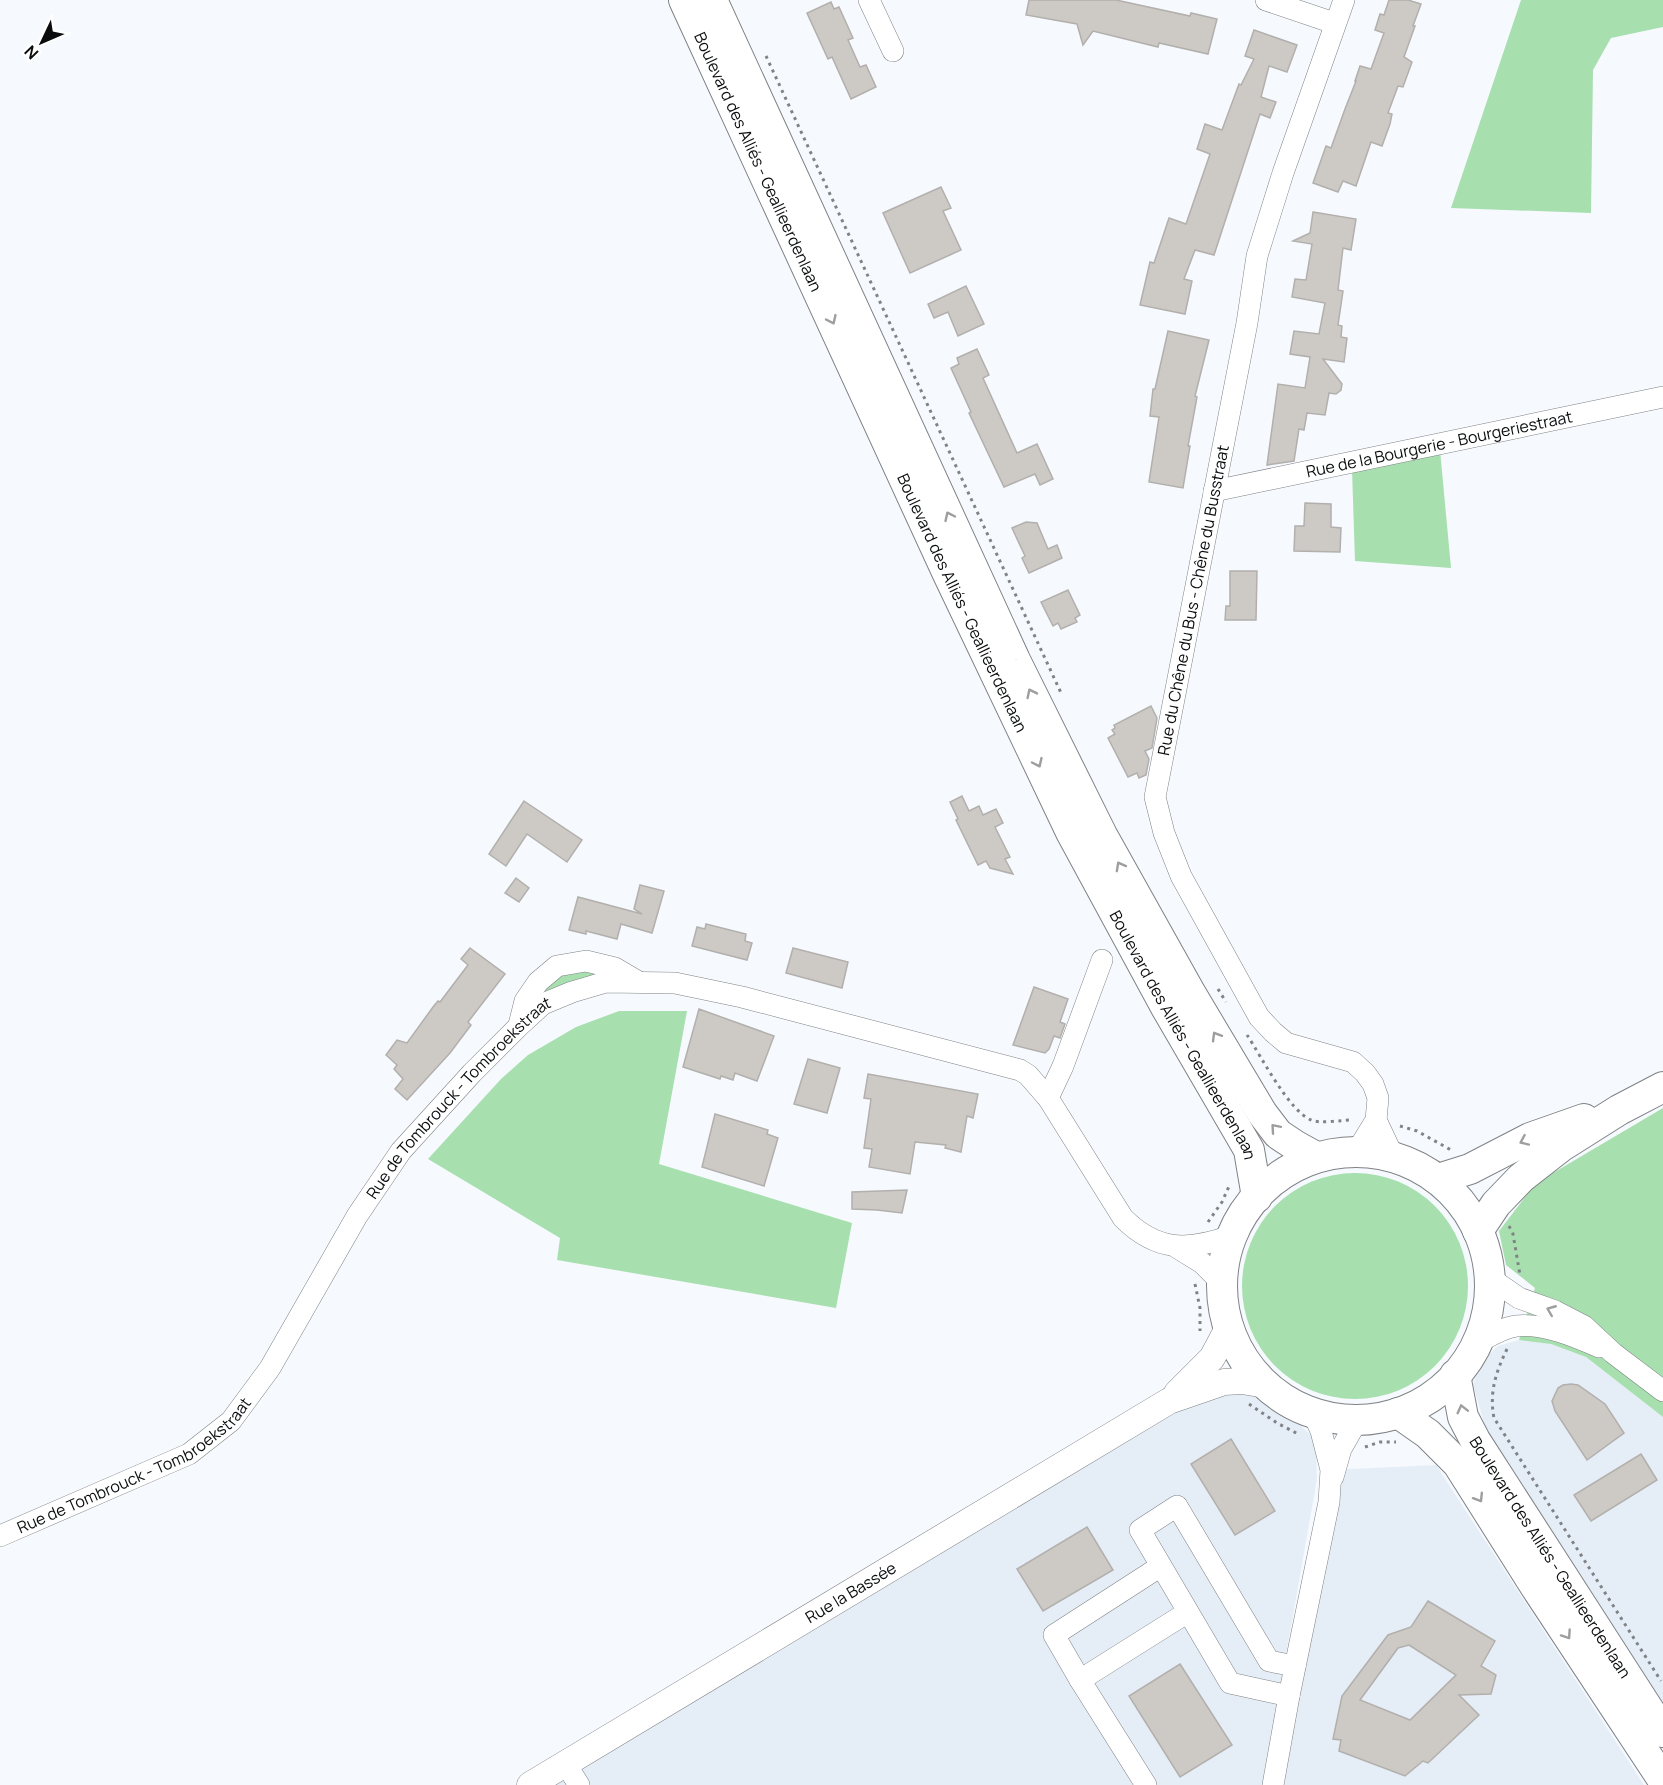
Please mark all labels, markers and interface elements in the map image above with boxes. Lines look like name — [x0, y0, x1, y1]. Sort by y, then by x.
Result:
north arrow — [12, 12, 72, 72]
street label: Boulevard des Alliés - Geallieerdenlaan — [689, 28, 828, 295]
text: N — [19, 41, 43, 64]
one-way arrow — [824, 314, 836, 325]
street label: Rue de la Bourgerie - Bourgeriestraat — [1304, 405, 1574, 482]
street label: Rue du Chêne du Bus - Chêne du Busstraat — [1152, 443, 1234, 757]
street label: Boulevard des Alliés - Geallieerdenlaan — [892, 470, 1033, 736]
one-way arrow — [944, 511, 956, 522]
one-way arrow — [1027, 688, 1039, 699]
one-way arrow — [1031, 757, 1043, 768]
one-way arrow — [1116, 862, 1127, 872]
street label: Boulevard des Alliés - Geallieerdenlaan — [1105, 907, 1261, 1161]
street label: Rue de Tombrouck - Tombroekstraat — [361, 991, 554, 1203]
one-way arrow — [1212, 1032, 1224, 1042]
one-way arrow — [1271, 1124, 1282, 1135]
one-way arrow — [1519, 1134, 1530, 1146]
one-way arrow — [1546, 1305, 1557, 1317]
street label: Rue de Tombrouck - Tombroekstraat — [13, 1393, 256, 1538]
one-way arrow — [1456, 1404, 1469, 1414]
street label: Boulevard des Alliés - Geallieerdenlaan — [1464, 1432, 1636, 1682]
one-way arrow — [1472, 1491, 1483, 1502]
street label: Rue la Bassée — [801, 1557, 900, 1628]
one-way arrow — [1560, 1628, 1571, 1639]

